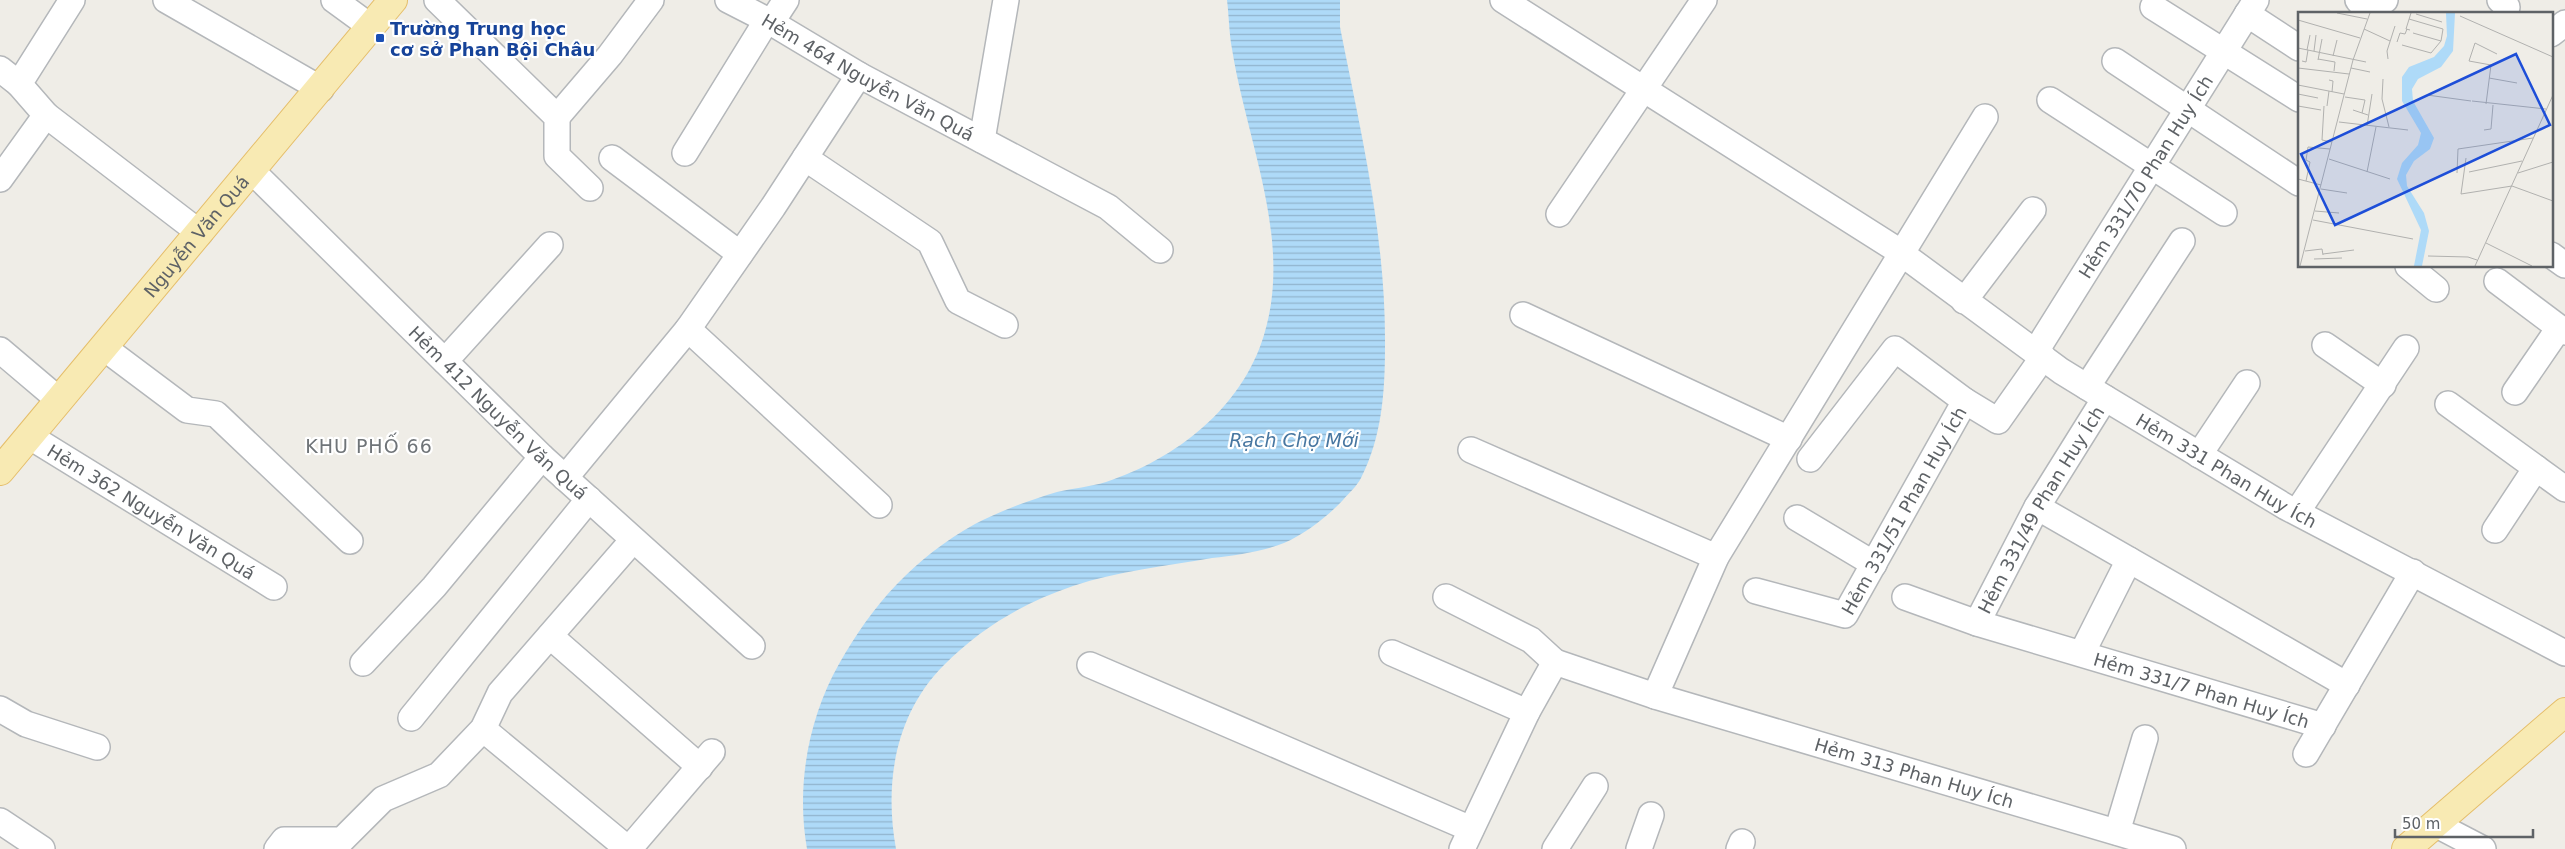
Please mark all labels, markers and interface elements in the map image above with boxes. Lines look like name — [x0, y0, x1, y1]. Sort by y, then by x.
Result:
street label: Hẻm 464 Nguyễn Văn Quá — [758, 9, 978, 145]
inset map — [2298, 12, 2552, 268]
place label: Trường Trung học cơ sở Phan Bội Châu — [390, 18, 595, 60]
marker: Trường Trung học cơ sở Phan Bội Châu — [374, 32, 386, 44]
street label: Hẻm 331/70 Phan Huy Ích — [2074, 71, 2217, 282]
street label: Nguyễn Văn Quá — [139, 171, 253, 301]
street label: Hẻm 412 Nguyễn Văn Quá — [405, 321, 592, 504]
street label: Hẻm 331/49 Phan Huy Ích — [1973, 402, 2108, 617]
street label: Hẻm 331/51 Phan Huy Ích — [1837, 403, 1970, 618]
street label: Hẻm 331 Phan Huy Ích — [2132, 409, 2321, 532]
water label: Rạch Chợ Mới — [1229, 429, 1360, 451]
district label: KHU PHỐ 66 — [305, 432, 433, 457]
street label: Hẻm 362 Nguyễn Văn Quá — [44, 440, 259, 584]
street label: Hẻm 331/7 Phan Huy Ích — [2091, 648, 2312, 732]
street label: Hẻm 313 Phan Huy Ích — [1812, 733, 2016, 812]
scale bar — [2395, 806, 2532, 838]
text: 50 m — [2402, 815, 2440, 833]

